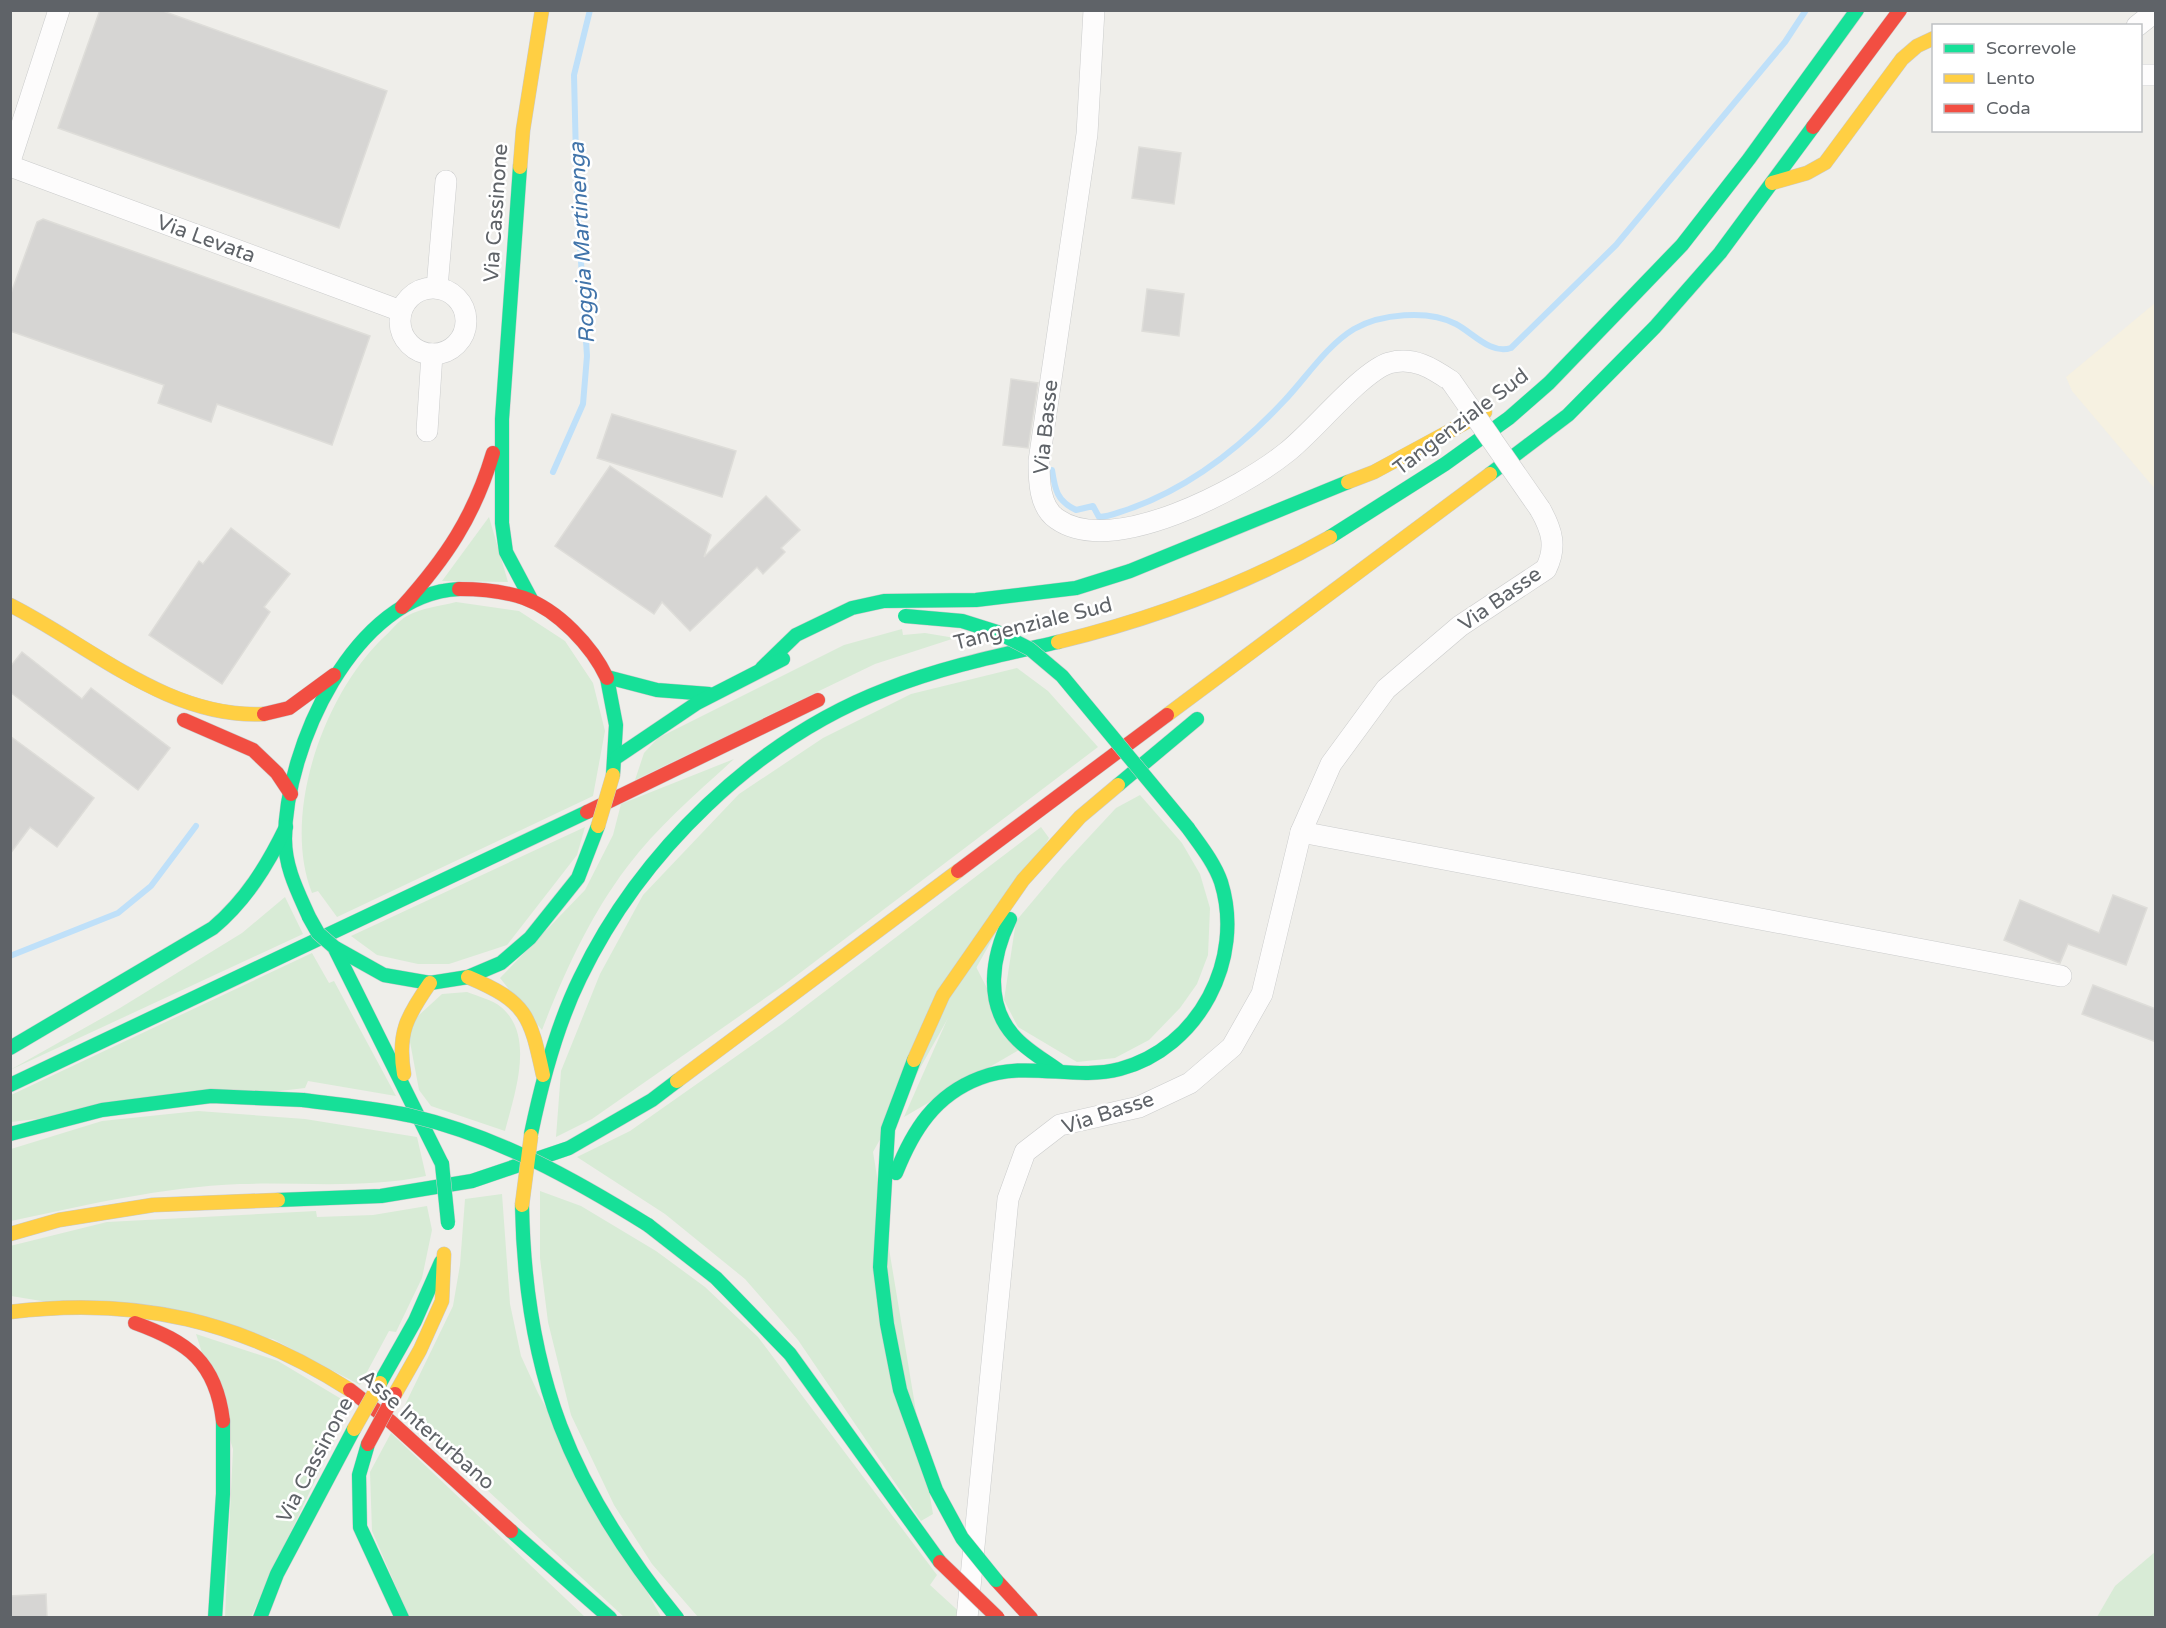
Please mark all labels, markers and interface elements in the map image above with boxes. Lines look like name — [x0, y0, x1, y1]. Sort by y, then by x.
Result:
legend — [1932, 24, 2142, 132]
text: Scorrevole — [1986, 37, 2076, 59]
text: Lento — [1986, 67, 2035, 89]
text: Coda — [1986, 97, 2031, 119]
water label: Roggia Martinenga — [564, 141, 600, 344]
street label: Via Cassinone — [479, 143, 513, 283]
street label: Via Levata — [153, 210, 259, 268]
street label: Tangenziale Sud — [1389, 363, 1533, 481]
street label: Via Basse — [1029, 378, 1063, 476]
street label: Via Basse — [1454, 561, 1546, 637]
street label: Tangenziale Sud — [951, 592, 1115, 656]
street label: Via Basse — [1059, 1086, 1157, 1140]
street label: Asse Interurbano — [354, 1365, 500, 1495]
street label: Via Cassinone — [271, 1393, 359, 1527]

